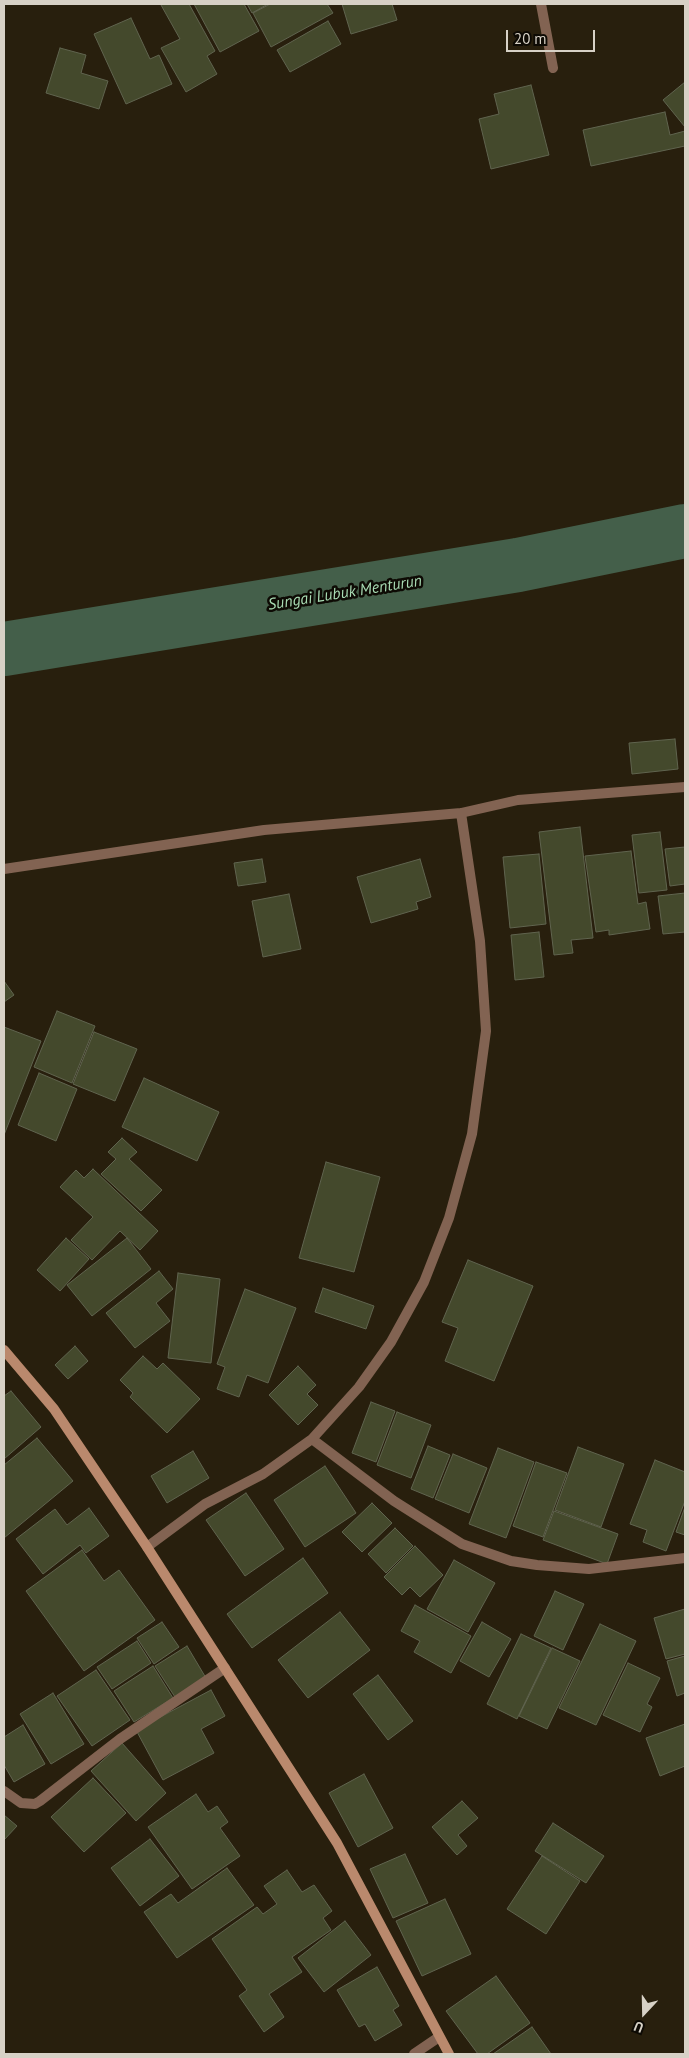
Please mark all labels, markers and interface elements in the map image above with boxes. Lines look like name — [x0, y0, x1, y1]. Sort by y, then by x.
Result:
scale bar — [509, 20, 598, 52]
text: 20 m — [514, 29, 547, 48]
water label: Sungai Lubuk Menturun — [267, 571, 423, 615]
north arrow — [619, 1988, 669, 2038]
text: U — [631, 2017, 646, 2037]

